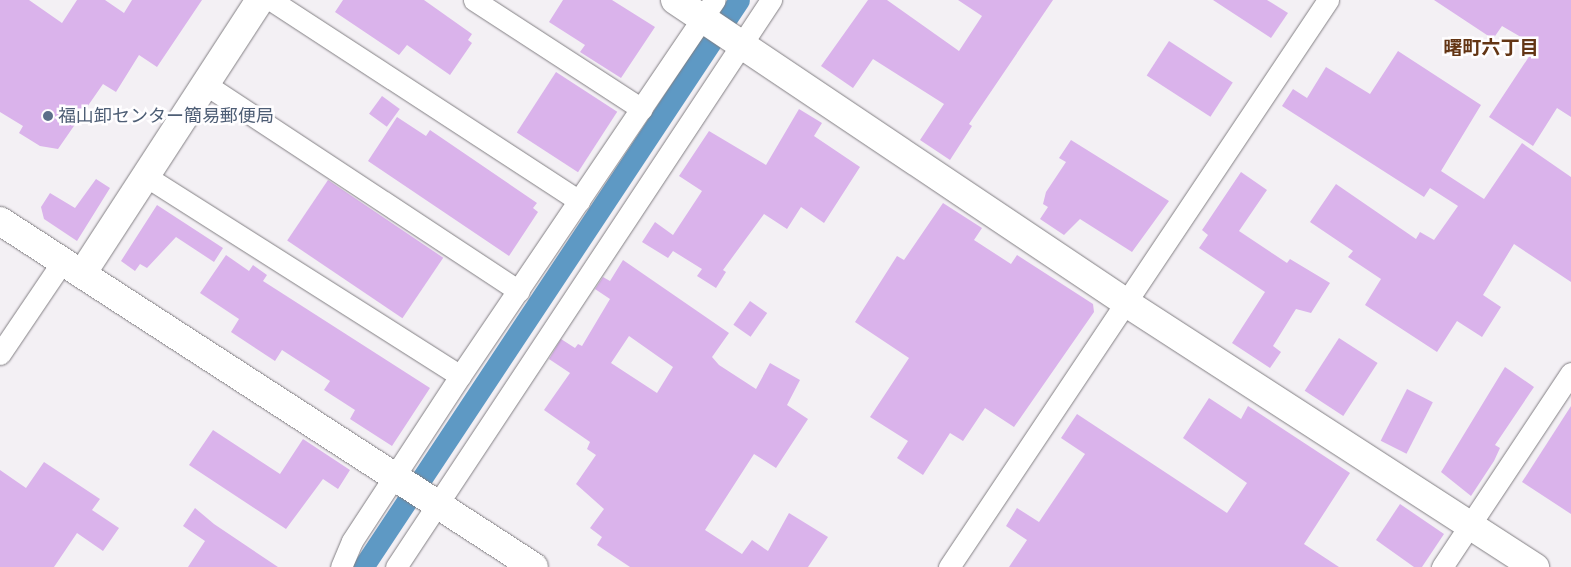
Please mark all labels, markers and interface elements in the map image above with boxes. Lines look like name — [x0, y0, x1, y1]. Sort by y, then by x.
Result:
district label: 曙町六丁目 — [1444, 36, 1538, 58]
place label: 福山卸センター簡易郵便局 — [58, 105, 274, 127]
marker: 福山卸センター簡易郵便局 — [42, 110, 54, 122]

